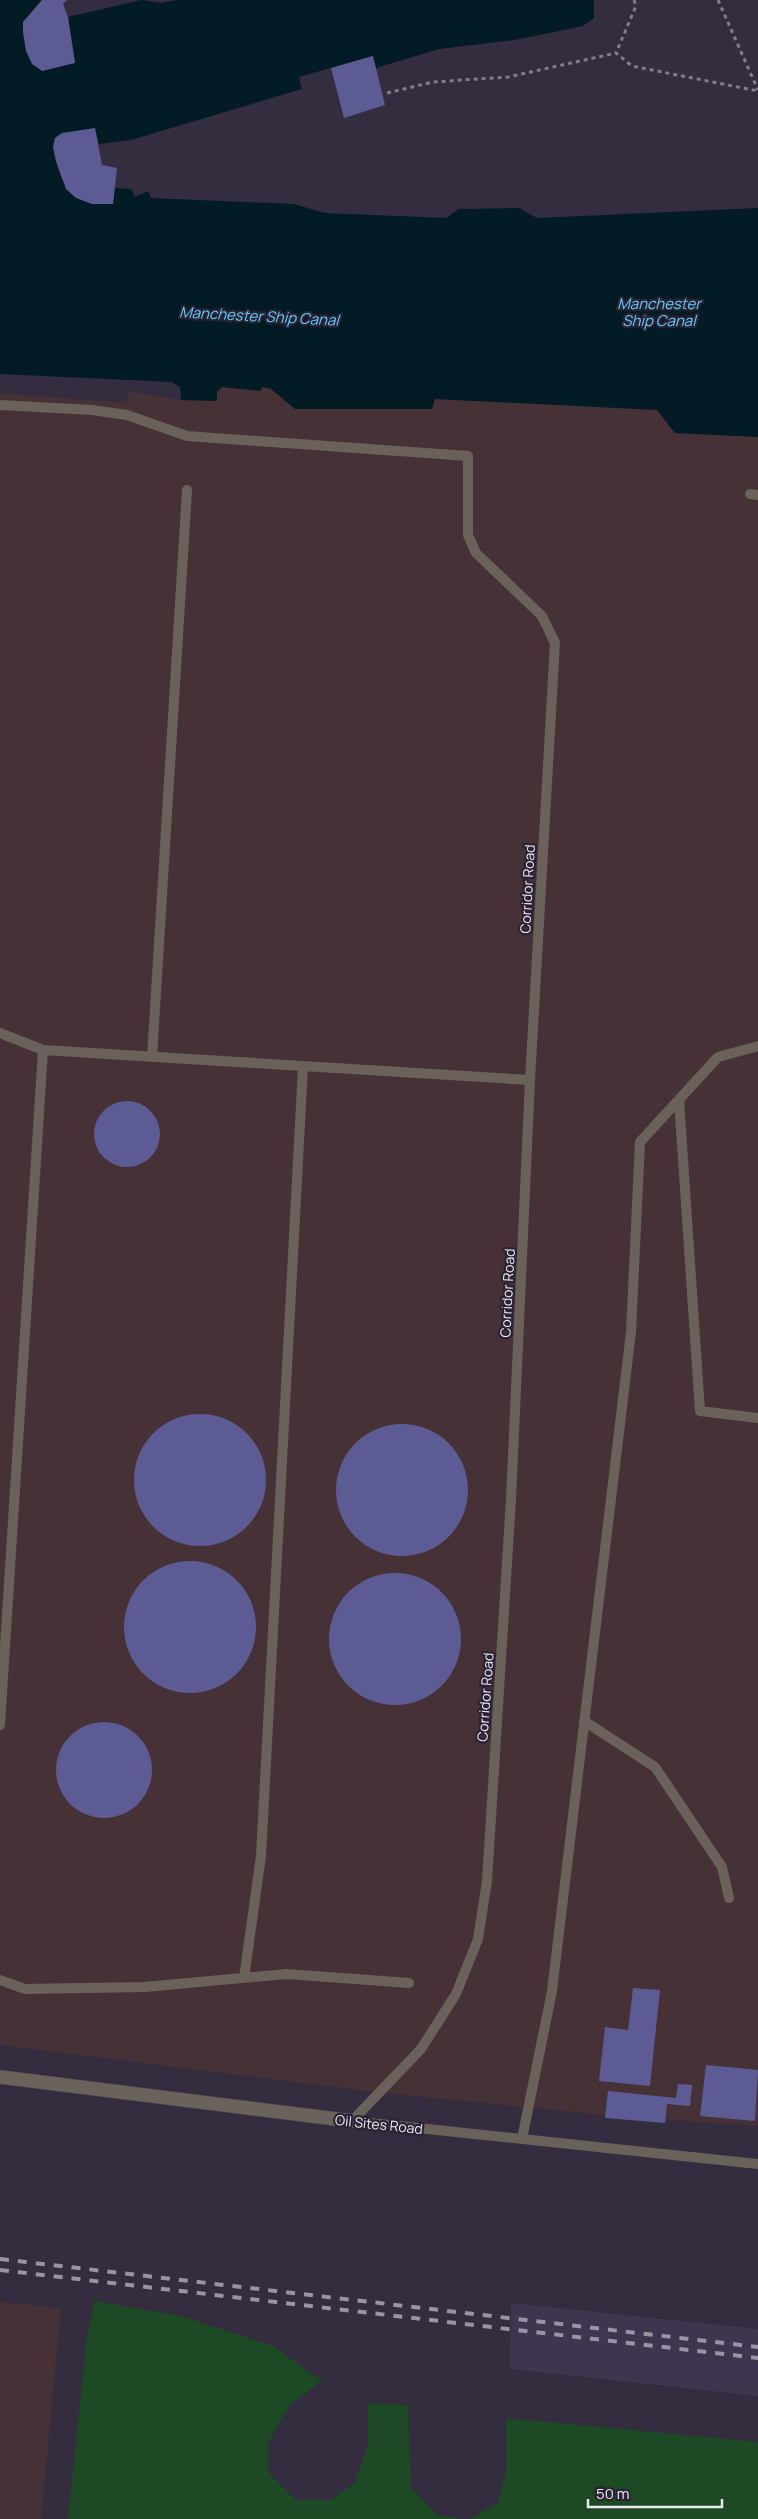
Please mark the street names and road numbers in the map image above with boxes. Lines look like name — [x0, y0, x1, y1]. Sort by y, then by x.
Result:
street label: Corridor Road — [515, 844, 539, 934]
street label: Corridor Road — [495, 1248, 519, 1338]
street label: Corridor Road — [472, 1652, 498, 1742]
street label: Oil Sites Road — [334, 2110, 424, 2138]

